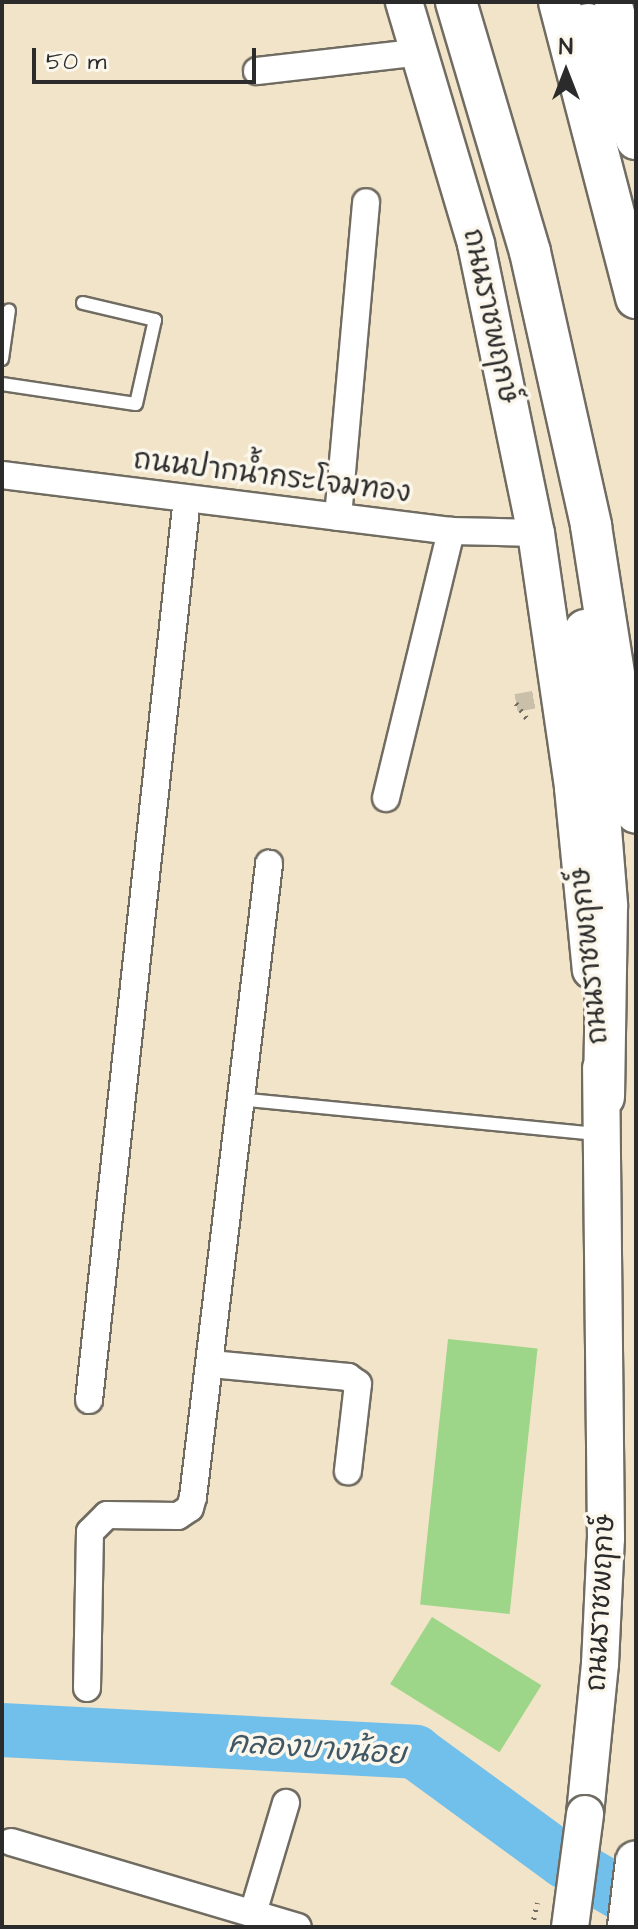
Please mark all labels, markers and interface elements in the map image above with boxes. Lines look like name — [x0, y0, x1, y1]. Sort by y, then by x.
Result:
scale bar — [36, 32, 260, 82]
north arrow — [526, 32, 606, 112]
text: N — [559, 32, 573, 63]
text: 50 m — [46, 45, 106, 79]
street label: ถนนราชพฤกษ์ — [455, 226, 525, 406]
street label: ถนนปากน้ำกระโจมทอง — [132, 443, 412, 511]
street label: ถนนราชพฤกษ์ — [564, 866, 616, 1046]
street label: ถนนราชพฤกษ์ — [580, 1514, 622, 1692]
water label: คลองบางน้อย — [227, 1725, 407, 1773]

